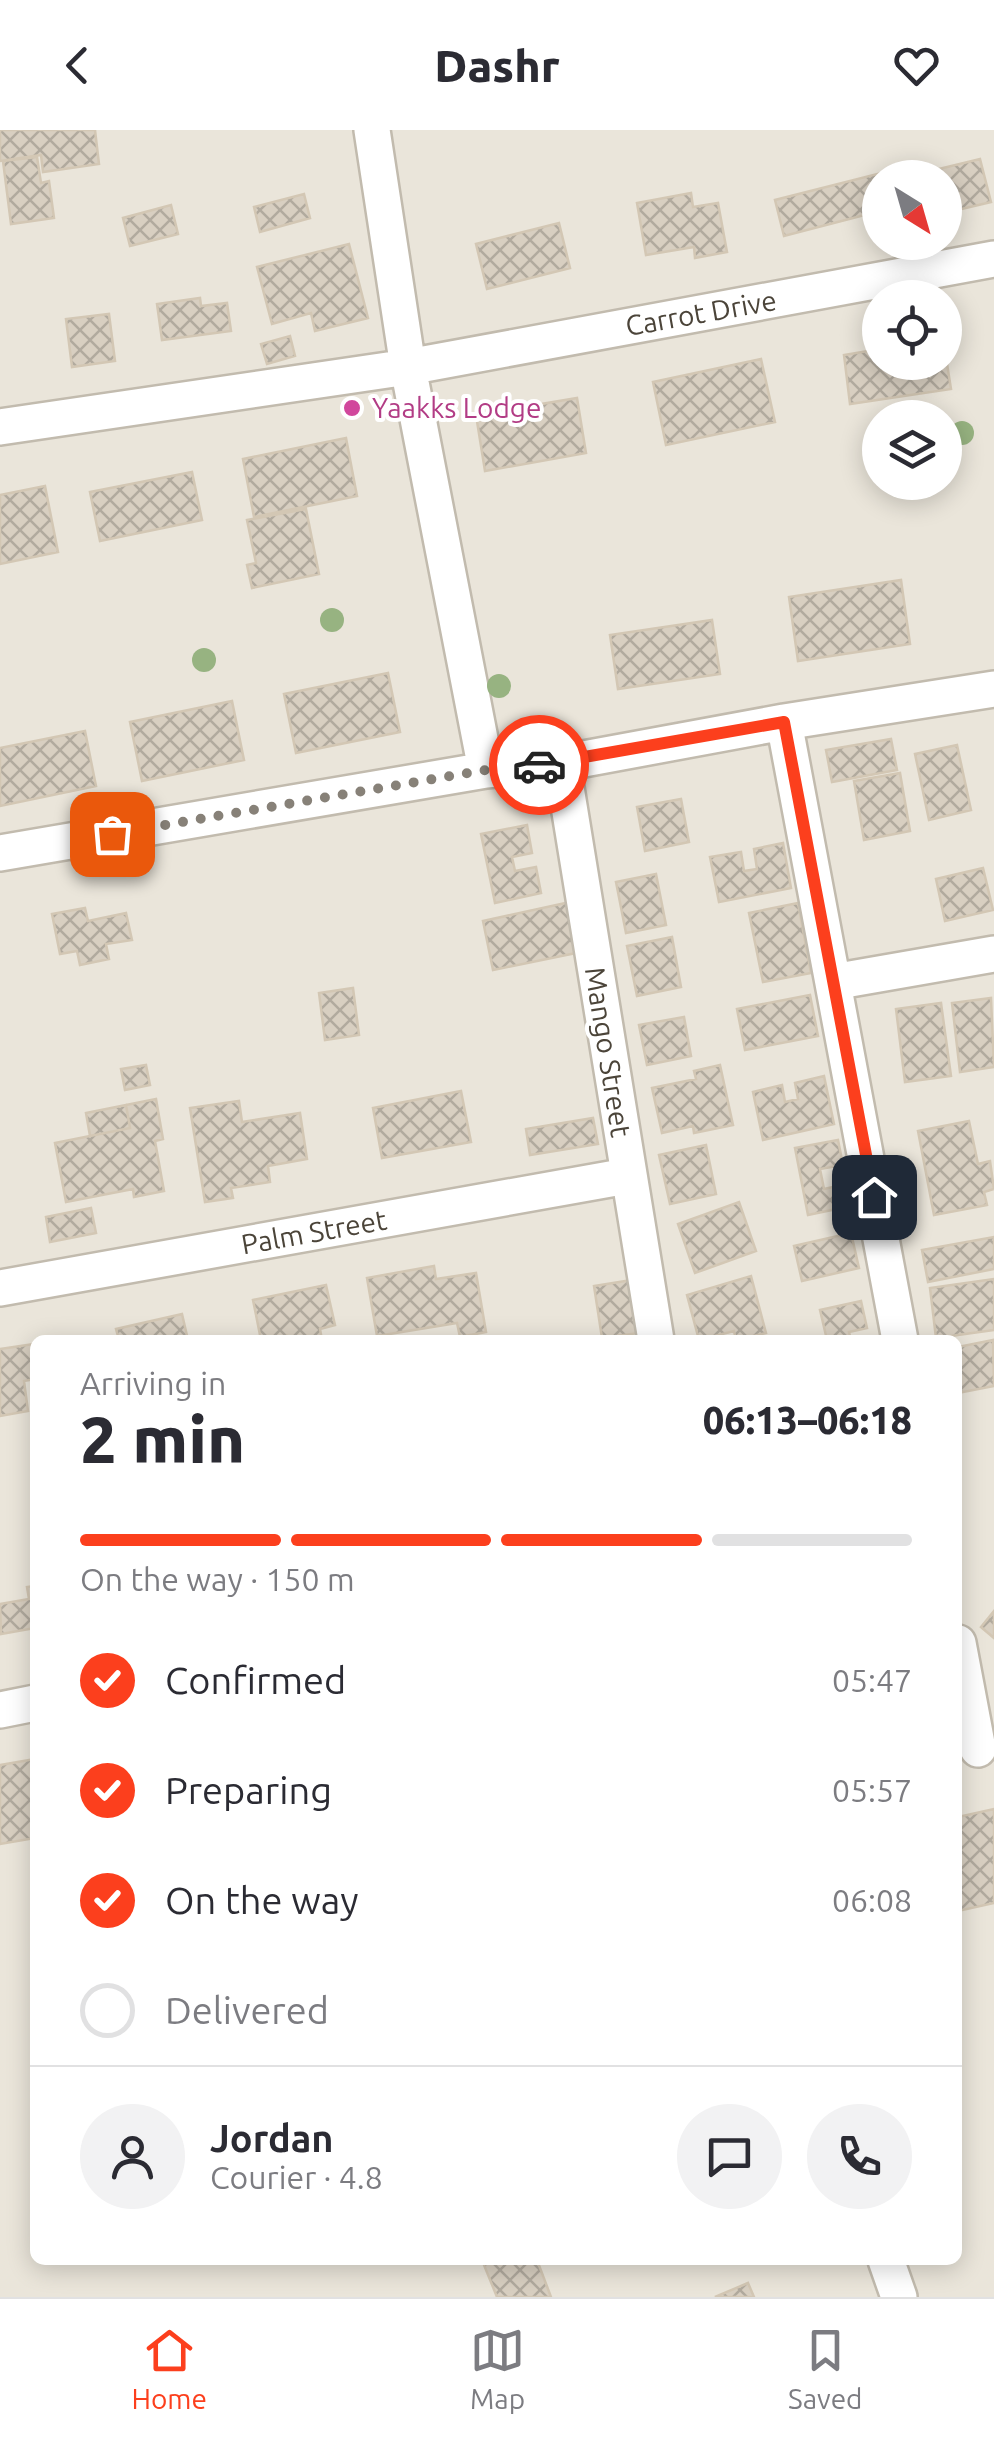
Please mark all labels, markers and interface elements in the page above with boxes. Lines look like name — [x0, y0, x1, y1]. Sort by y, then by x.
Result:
icon: back — [50, 38, 105, 93]
icon: heart — [889, 38, 944, 93]
text: Dashr — [434, 40, 560, 91]
north arrow — [862, 160, 962, 260]
map controls — [862, 160, 962, 500]
button: locate — [862, 280, 962, 380]
street label: Carrot Drive — [623, 284, 779, 341]
place label: Yaakks Lodge — [372, 392, 541, 423]
marker: Yaakks Lodge — [341, 397, 363, 419]
button: layers — [862, 400, 962, 500]
courier — [489, 715, 589, 815]
icon: car — [512, 738, 567, 793]
pin — [70, 792, 155, 877]
icon: bag — [85, 807, 140, 862]
street label: Mango Street — [580, 965, 637, 1139]
pin — [832, 1155, 917, 1240]
icon: home — [847, 1170, 902, 1225]
street label: Palm Street — [239, 1203, 389, 1260]
text: Arriving in — [80, 1365, 226, 1401]
text: 06:13–06:18 — [703, 1399, 912, 1441]
text: 2 min — [80, 1402, 245, 1475]
text: On the way · 150 m — [80, 1561, 355, 1597]
icon: check — [80, 1653, 135, 1708]
text: Confirmed — [165, 1659, 346, 1701]
text: 05:47 — [832, 1662, 912, 1698]
icon: check — [80, 1763, 135, 1818]
text: Preparing — [165, 1769, 332, 1811]
text: 05:57 — [832, 1772, 912, 1808]
icon: check — [80, 1873, 135, 1928]
text: On the way — [165, 1879, 358, 1921]
text: 06:08 — [832, 1882, 912, 1918]
text: Delivered — [165, 1989, 329, 2031]
button: person — [80, 2104, 185, 2209]
button: chat — [677, 2104, 782, 2209]
button: phone — [807, 2104, 912, 2209]
text: Jordan — [210, 2117, 334, 2159]
text: Courier · 4.8 — [210, 2159, 383, 2195]
tab: Home — [131, 2323, 207, 2414]
tab: Map — [470, 2323, 525, 2414]
tab: Saved — [788, 2323, 863, 2414]

